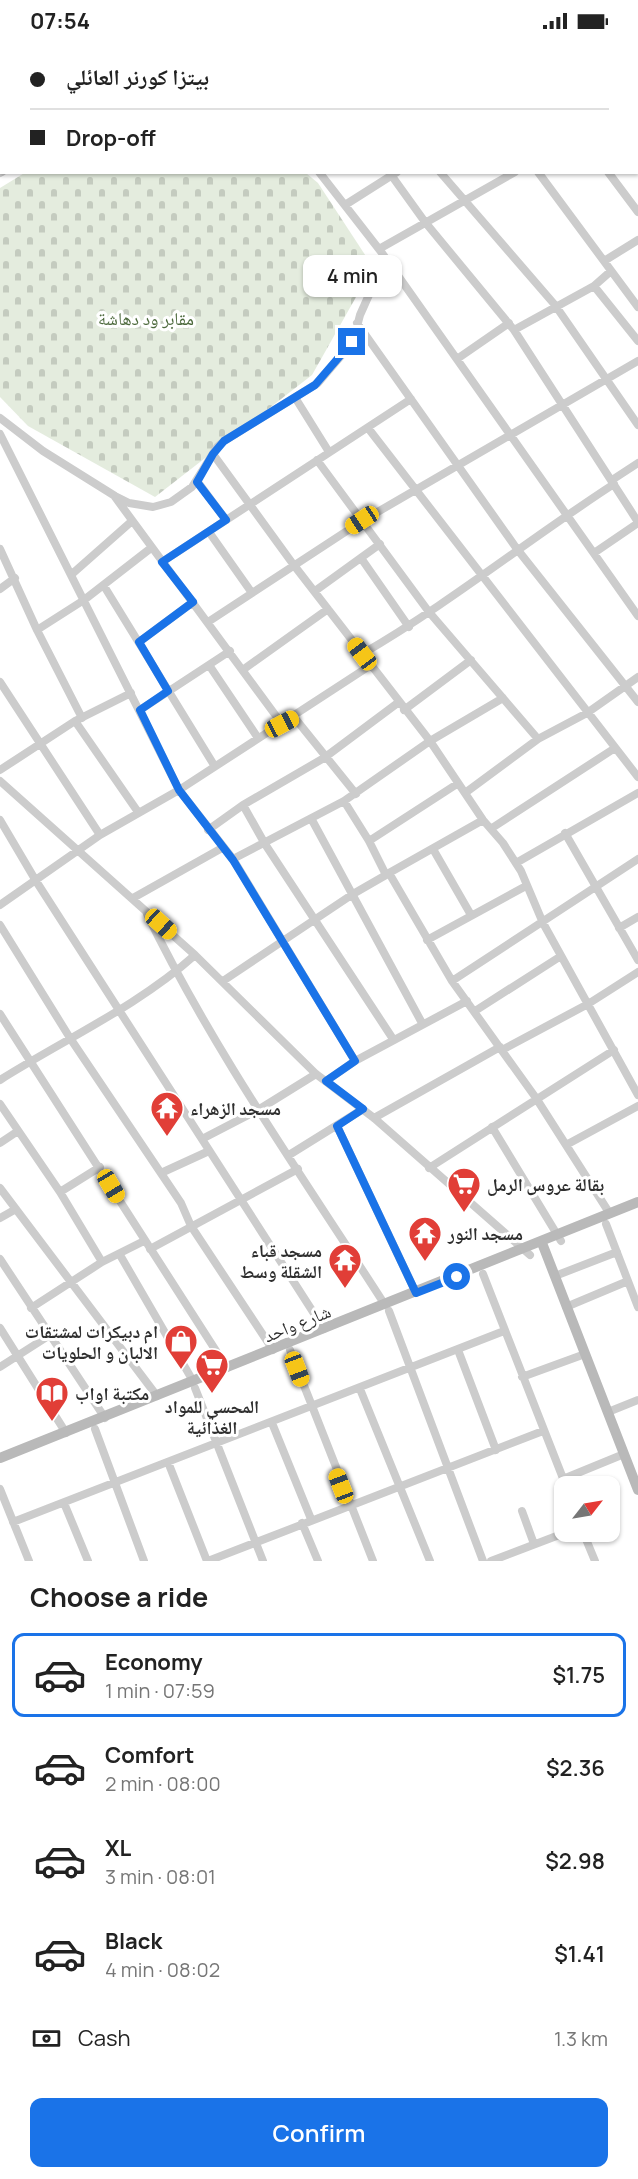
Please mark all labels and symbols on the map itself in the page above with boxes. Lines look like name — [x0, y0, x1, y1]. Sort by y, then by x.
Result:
callout: 4 min — [302, 255, 401, 297]
park label: مقابر ود دهاشة — [98, 306, 194, 330]
route end — [338, 328, 365, 355]
car — [342, 503, 382, 537]
car — [344, 634, 380, 674]
car — [262, 708, 302, 740]
car — [142, 905, 180, 943]
temple icon: مسجد الزهراء — [149, 1090, 185, 1137]
place label: مسجد الزهراء — [190, 1096, 281, 1120]
car — [94, 1166, 128, 1206]
supermarket icon: بقالة عروس الرمل — [446, 1166, 482, 1213]
place label: بقالة عروس الرمل — [487, 1172, 604, 1196]
temple icon: مسجد النور — [407, 1215, 443, 1262]
place label: مسجد النور — [447, 1221, 523, 1245]
place label: مسجد قباء الشقلة وسط — [240, 1238, 322, 1283]
temple icon: مسجد قباء الشقلة وسط — [327, 1242, 363, 1289]
route start — [443, 1263, 470, 1290]
street label: شارع واحد — [260, 1299, 334, 1347]
place label: ام دبيكرات لمشتقات الالبان و الحلويات — [25, 1319, 158, 1364]
shop icon: ام دبيكرات لمشتقات الالبان و الحلويات — [163, 1323, 199, 1370]
supermarket icon: المحسي للمواد الغذائية — [194, 1347, 230, 1394]
car — [282, 1349, 312, 1389]
library icon: مكتبة اواب — [34, 1375, 70, 1422]
place label: مكتبة اواب — [75, 1381, 149, 1405]
place label: المحسي للمواد الغذائية — [165, 1394, 259, 1439]
car — [326, 1466, 356, 1506]
north arrow — [554, 1476, 620, 1542]

